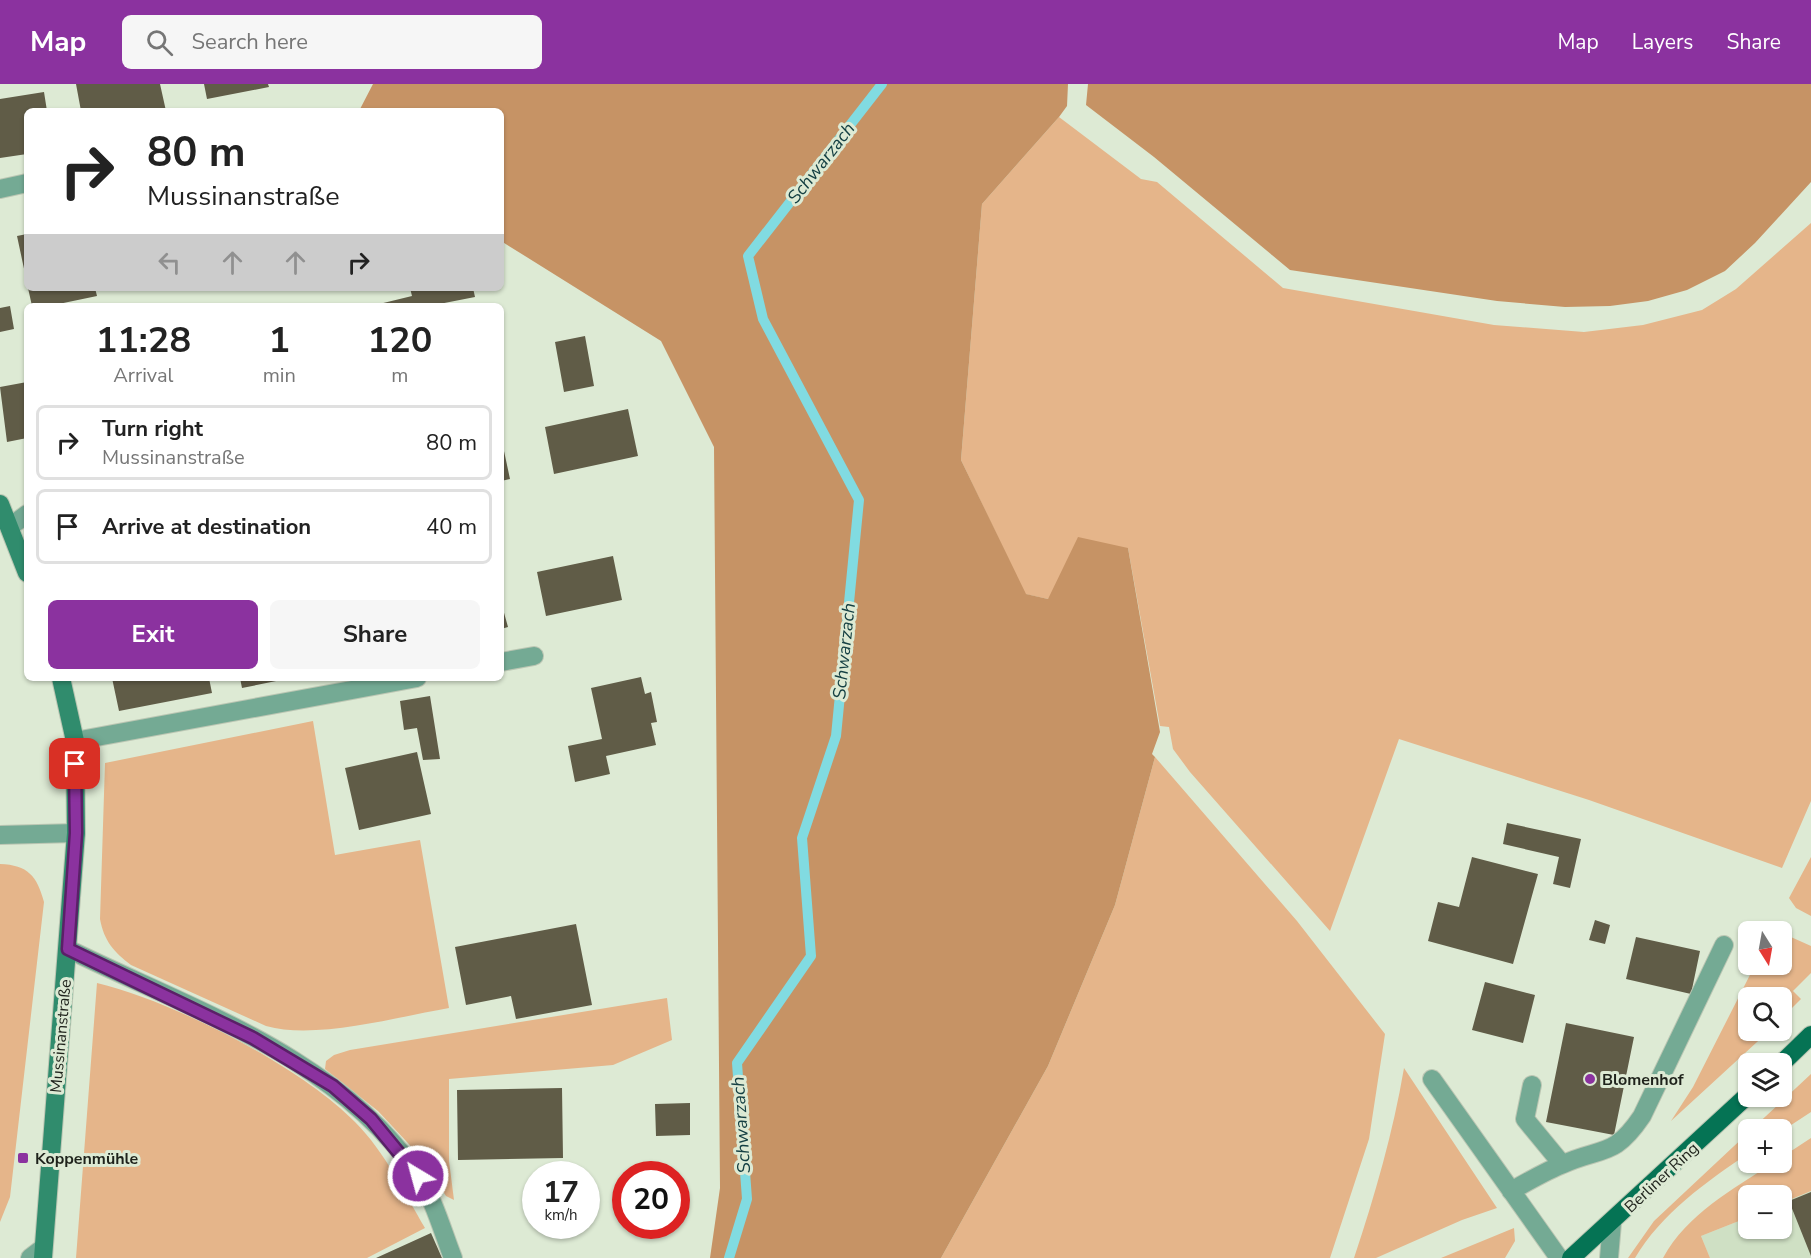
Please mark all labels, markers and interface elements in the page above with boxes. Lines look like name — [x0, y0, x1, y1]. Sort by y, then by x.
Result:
search box — [122, 15, 542, 69]
text: Map — [30, 23, 86, 61]
icon: search — [143, 26, 176, 59]
text: Search here — [191, 27, 308, 57]
text: Map — [1557, 28, 1599, 56]
text: Layers — [1632, 28, 1693, 56]
text: Share — [1726, 28, 1781, 56]
water label: Schwarzach — [782, 117, 860, 209]
text: 80 m — [147, 124, 246, 181]
icon: right — [48, 132, 126, 210]
text: Mussinanstraße — [147, 178, 340, 215]
icon: left — [153, 246, 186, 279]
icon: ahead — [216, 246, 249, 279]
icon: ahead — [279, 246, 312, 279]
icon: right — [342, 246, 375, 279]
text: 11:28 — [96, 316, 191, 365]
text: 1 — [268, 316, 290, 365]
text: 120 — [367, 316, 432, 365]
text: Arrival — [113, 362, 173, 389]
text: min — [263, 362, 296, 389]
text: m — [391, 362, 408, 389]
text: Turn right — [102, 414, 203, 444]
icon: right — [51, 426, 84, 459]
text: 80 m — [426, 428, 477, 458]
text: Mussinanstraße — [102, 444, 245, 471]
icon: arrive — [51, 510, 84, 543]
text: Arrive at destination — [102, 512, 311, 542]
text: 40 m — [426, 512, 477, 542]
button: Exit — [48, 600, 258, 669]
button: Share — [270, 600, 480, 669]
water label: Schwarzach — [827, 602, 861, 700]
pin — [49, 738, 100, 789]
icon: arrive — [58, 747, 91, 780]
north arrow — [1738, 921, 1792, 975]
map controls — [1738, 921, 1792, 1239]
street label: Mussinanstraße — [45, 978, 77, 1094]
button: search — [1738, 987, 1792, 1041]
button: layers — [1738, 1053, 1792, 1107]
place label: Blomenhof — [1602, 1069, 1685, 1091]
marker: Blomenhof — [1583, 1072, 1597, 1086]
water label: Schwarzach — [726, 1076, 756, 1174]
button: + — [1738, 1119, 1792, 1173]
street label: Berliner Ring — [1620, 1138, 1703, 1218]
position arrow — [386, 1144, 450, 1208]
place label: Koppenmühle — [35, 1148, 139, 1170]
marker: Koppenmühle — [16, 1151, 30, 1165]
speed limit sign: 20 — [612, 1161, 690, 1239]
text: 17 — [543, 1172, 579, 1213]
button: − — [1738, 1185, 1792, 1239]
text: km/h — [544, 1205, 578, 1225]

